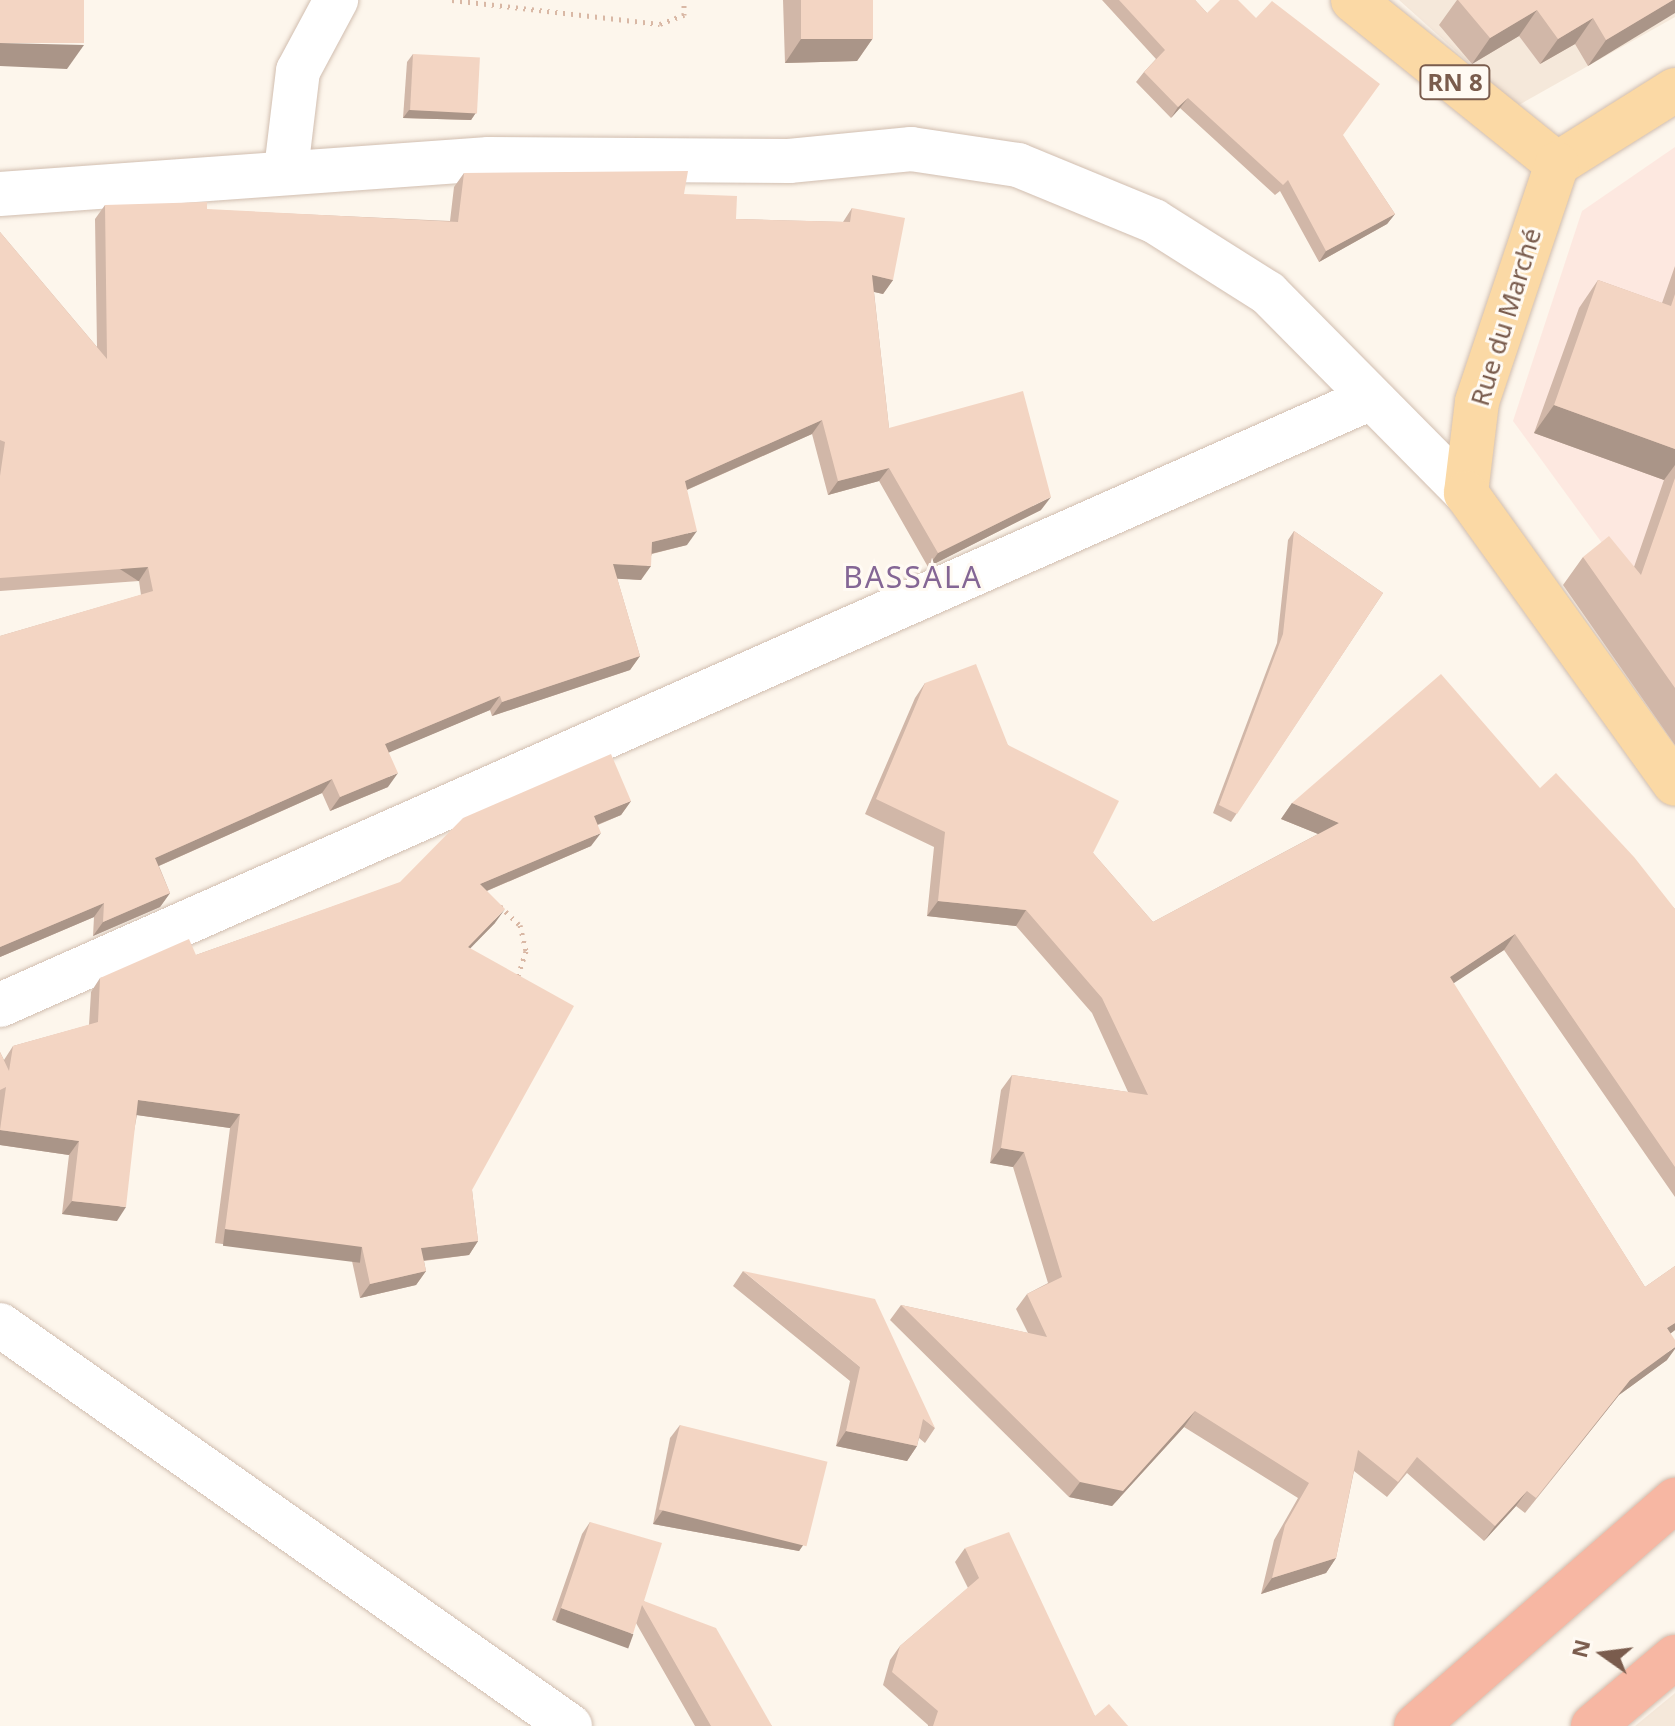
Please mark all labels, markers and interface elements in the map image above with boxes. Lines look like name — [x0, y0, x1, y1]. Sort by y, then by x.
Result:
road number: RN 8 — [1419, 62, 1491, 102]
street label: Rue du Marché — [1464, 224, 1548, 410]
district label: BASSALA — [843, 559, 983, 595]
north arrow — [1563, 1614, 1643, 1694]
text: N — [1563, 1636, 1596, 1661]

